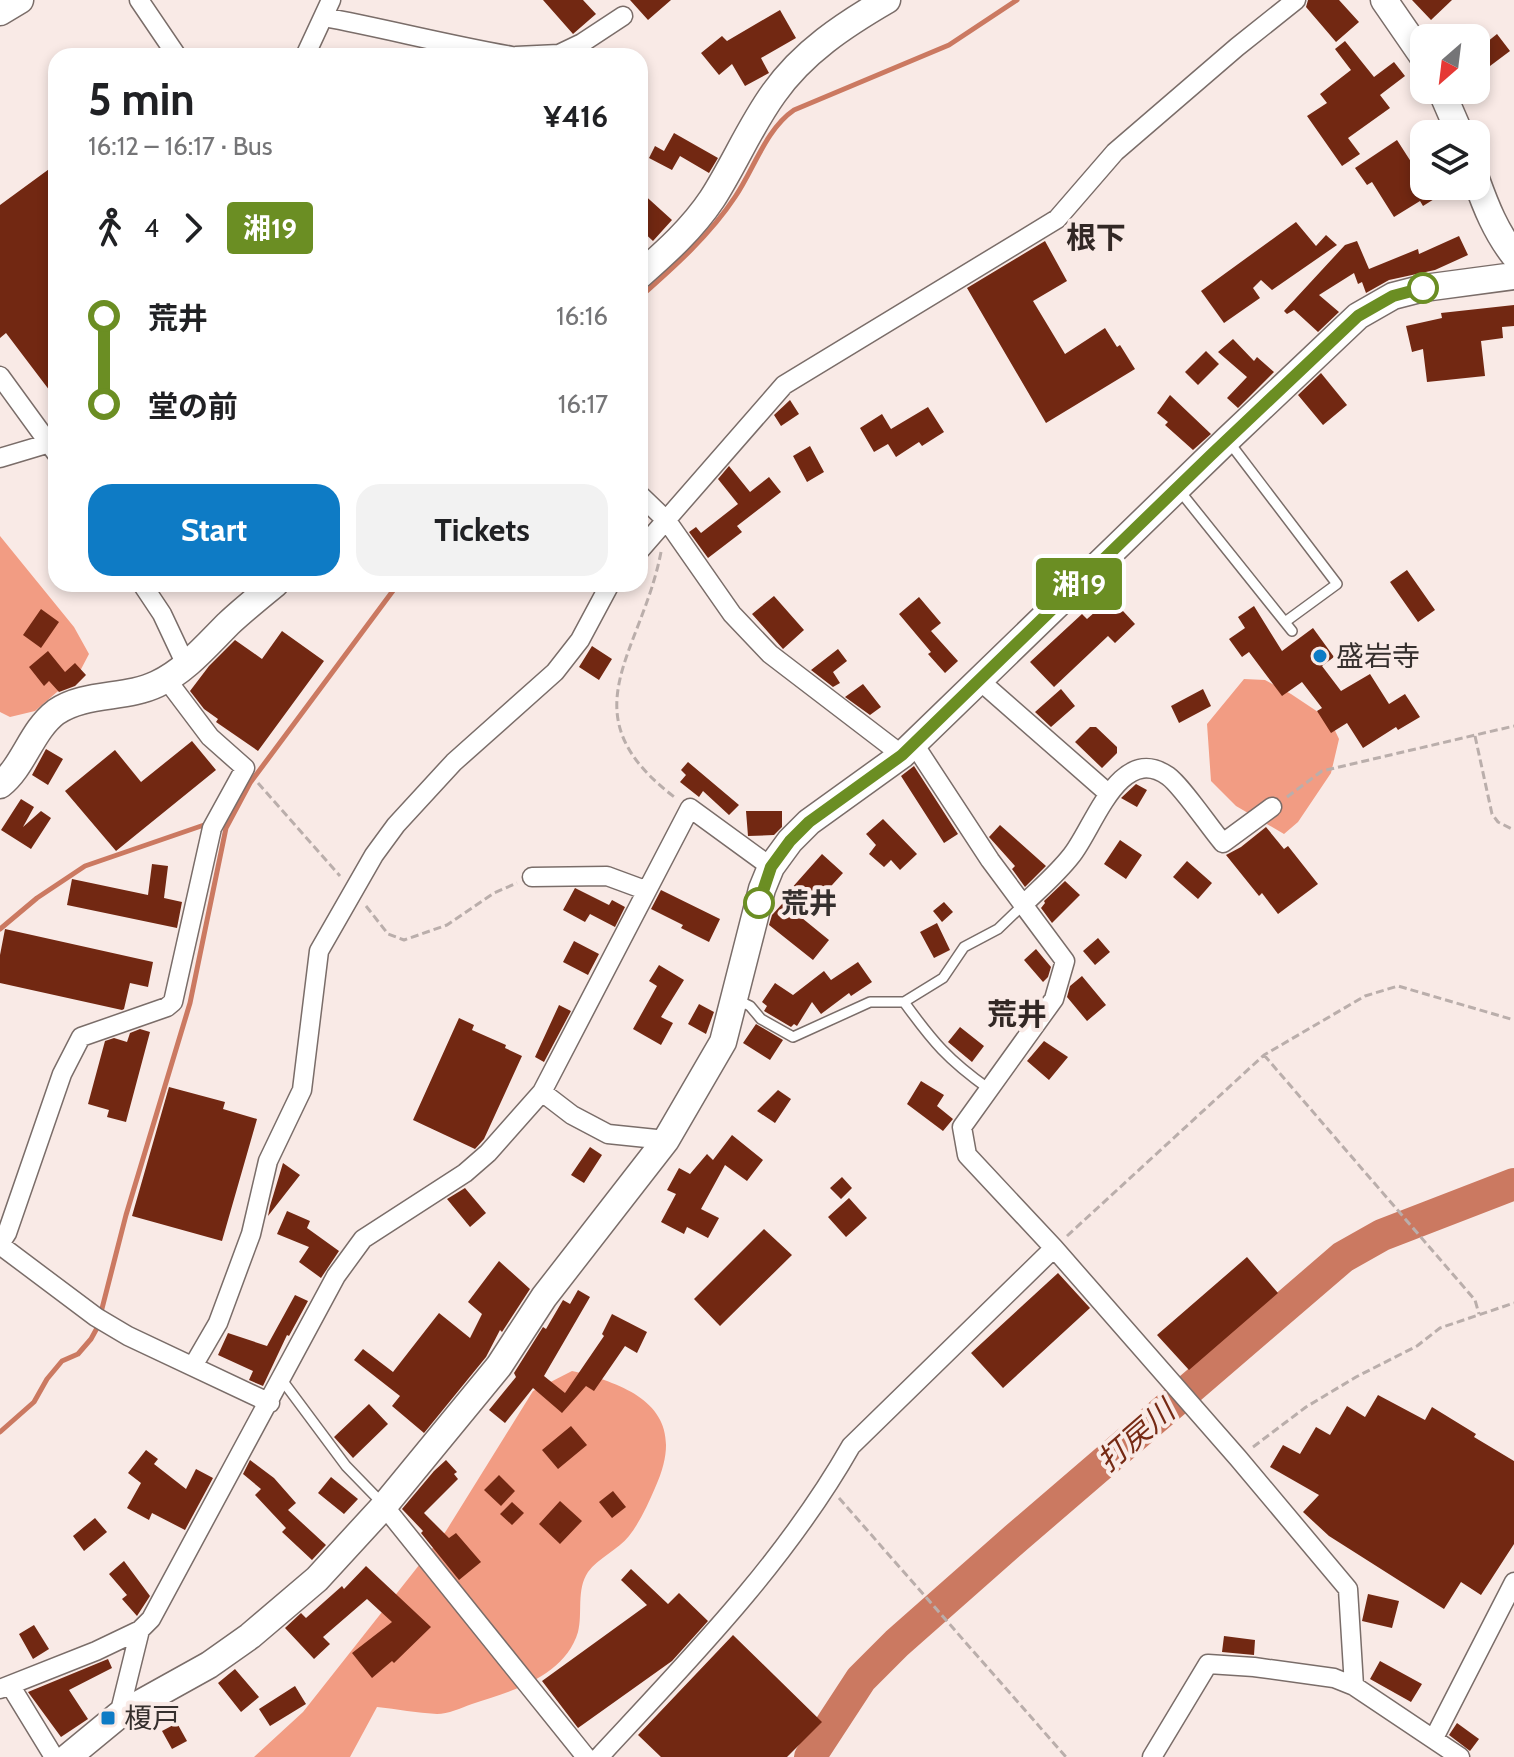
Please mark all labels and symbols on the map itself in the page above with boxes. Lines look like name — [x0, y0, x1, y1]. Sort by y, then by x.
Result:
north arrow — [1410, 24, 1490, 104]
district label: 根下 — [1066, 219, 1126, 256]
unlabelled marker — [1408, 273, 1438, 303]
line badge: 湘19 — [1033, 558, 1125, 610]
place label: 盛岩寺 — [1336, 639, 1420, 673]
marker: 盛岩寺 — [1311, 647, 1329, 665]
place label: 荒井 — [781, 886, 837, 920]
marker: 荒井 — [744, 888, 774, 918]
district label: 荒井 — [987, 996, 1047, 1033]
water label: 打戻川 — [1090, 1390, 1184, 1479]
place label: 榎戸 — [124, 1701, 180, 1735]
marker: 榎戸 — [99, 1709, 117, 1727]

